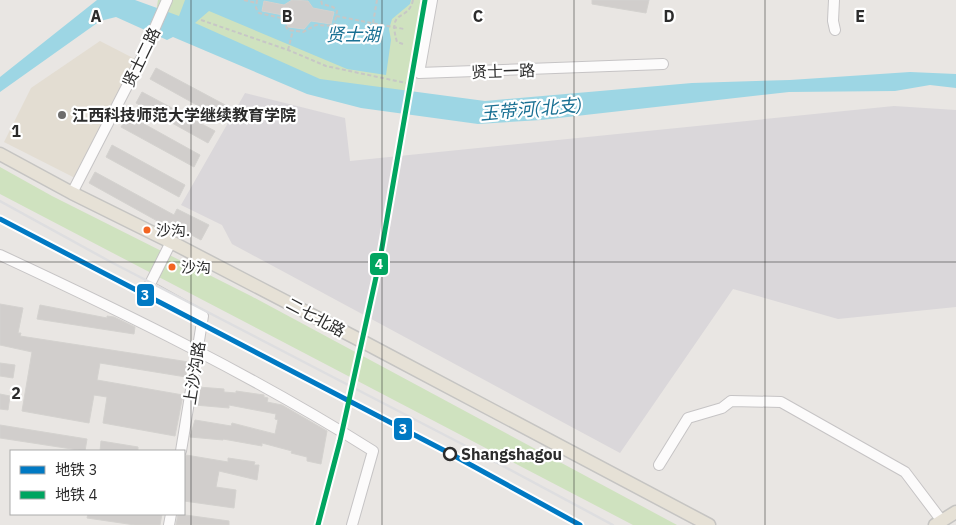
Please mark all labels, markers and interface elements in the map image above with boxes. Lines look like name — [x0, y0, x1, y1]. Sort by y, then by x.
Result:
text: A — [91, 6, 102, 26]
text: B — [282, 6, 293, 26]
text: C — [473, 6, 483, 26]
text: D — [663, 6, 675, 26]
text: E — [855, 6, 865, 26]
water label: 贤士湖 — [326, 23, 383, 46]
street label: 贤士二路 — [118, 24, 164, 90]
street label: 贤士一路 — [471, 60, 535, 82]
water label: 玉带河(北支) — [479, 93, 583, 125]
place label: 江西科技师范大学继续教育学院 — [72, 105, 296, 125]
marker: 江西科技师范大学继续教育学院 — [56, 109, 68, 121]
text: 1 — [11, 121, 21, 141]
place label: 沙沟. — [156, 221, 190, 240]
marker: 沙沟. — [142, 225, 152, 235]
line badge: 4 — [369, 252, 389, 276]
text: 4 — [375, 255, 383, 273]
place label: 沙沟 — [181, 258, 211, 277]
marker: 沙沟 — [167, 262, 177, 272]
line badge: 3 — [136, 283, 155, 307]
text: 3 — [141, 286, 149, 304]
street label: 二七北路 — [283, 293, 349, 341]
street label: 上沙沟路 — [179, 340, 209, 406]
text: 2 — [11, 383, 21, 403]
line badge: 3 — [393, 417, 413, 441]
text: 3 — [399, 420, 407, 438]
place label: Shangshagou — [461, 444, 562, 464]
marker: Shangshagou — [443, 447, 457, 461]
legend — [10, 450, 185, 515]
text: 地铁 3 — [55, 460, 98, 479]
text: 地铁 4 — [55, 485, 98, 504]

